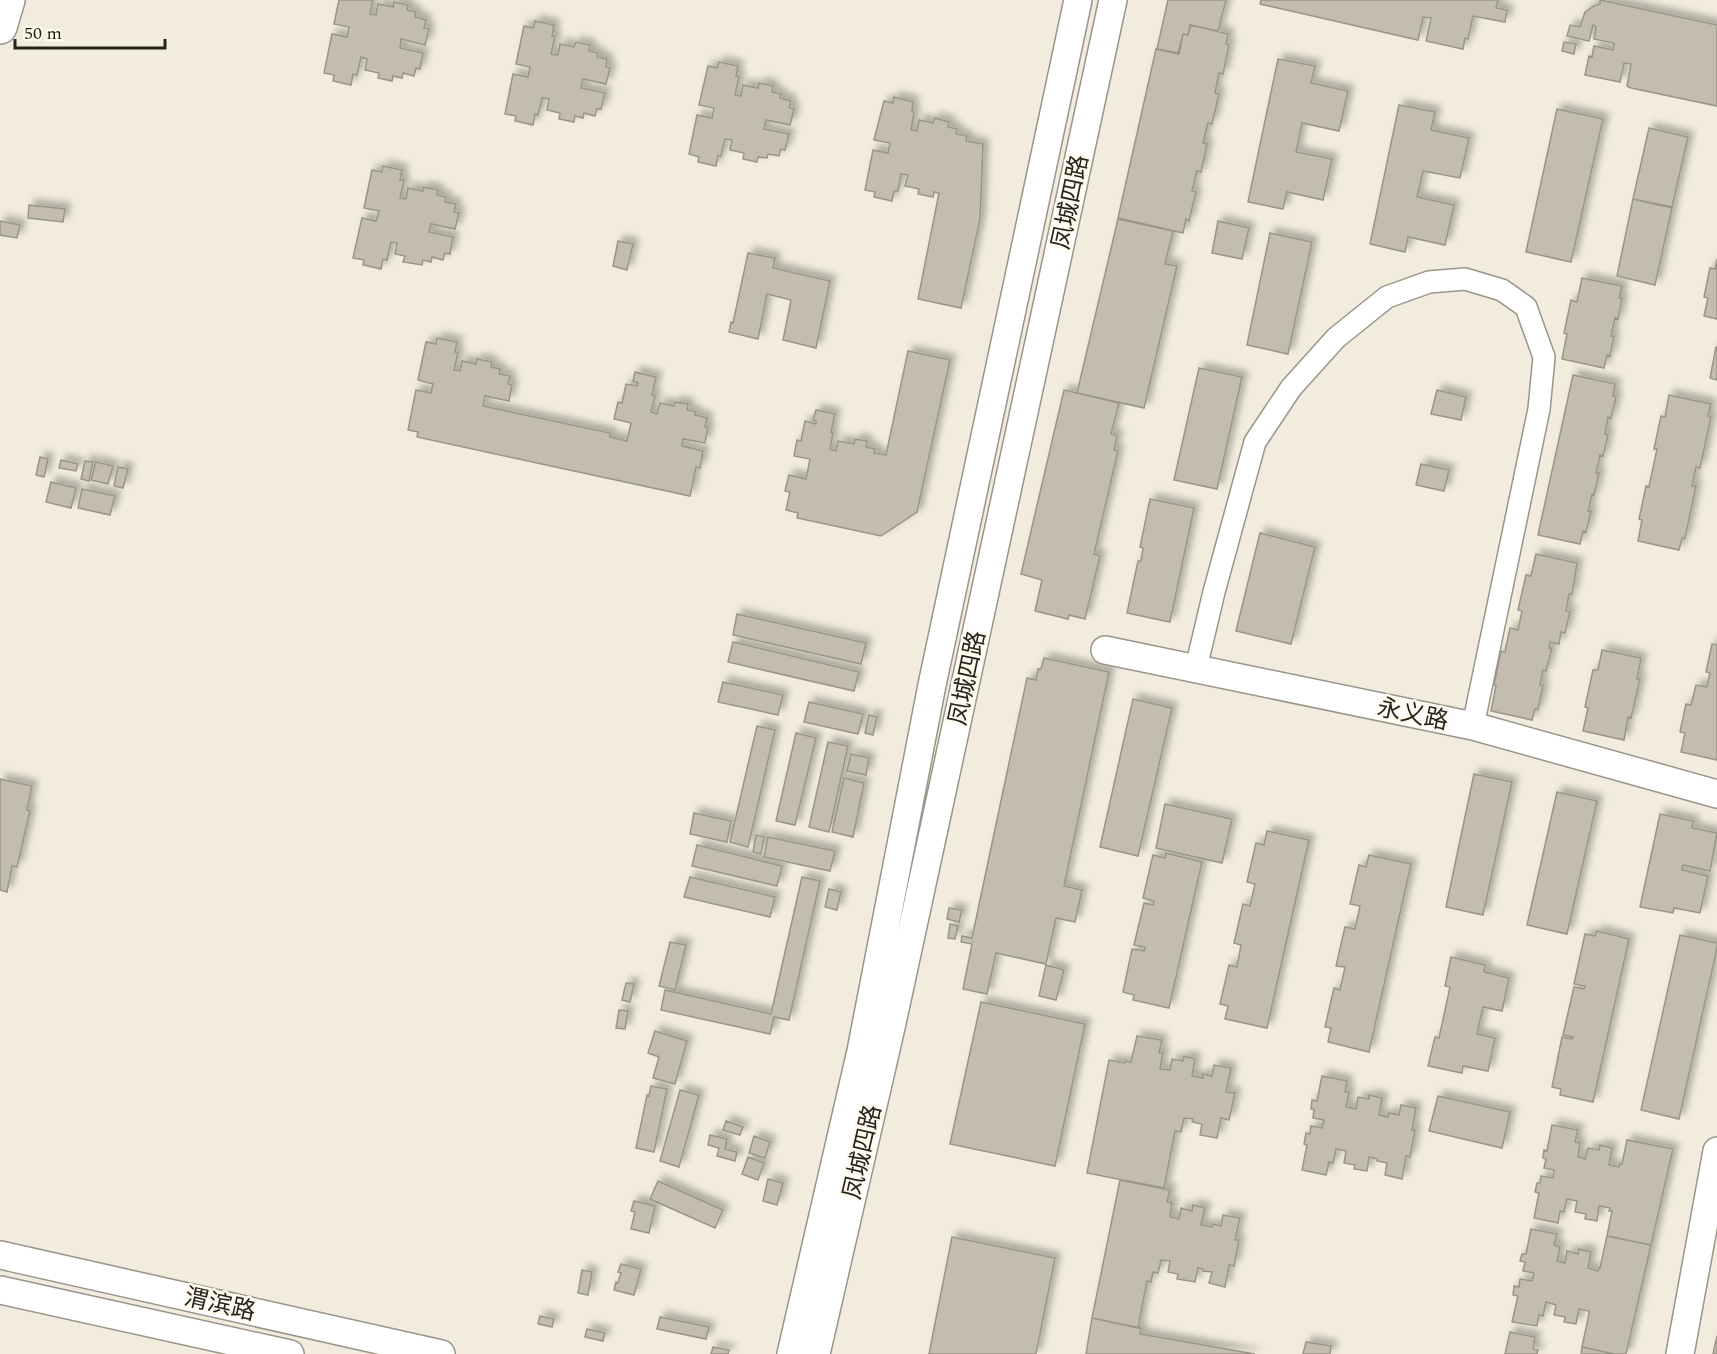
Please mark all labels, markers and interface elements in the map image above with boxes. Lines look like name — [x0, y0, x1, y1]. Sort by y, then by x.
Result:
scale bar — [15, 12, 165, 50]
text: 50 m — [24, 20, 62, 47]
street label: 凤城四路 — [1043, 152, 1099, 253]
street label: 凤城四路 — [940, 628, 996, 729]
street label: 永义路 — [1374, 690, 1452, 740]
street label: 凤城四路 — [835, 1101, 891, 1203]
street label: 渭滨路 — [181, 1279, 259, 1331]

